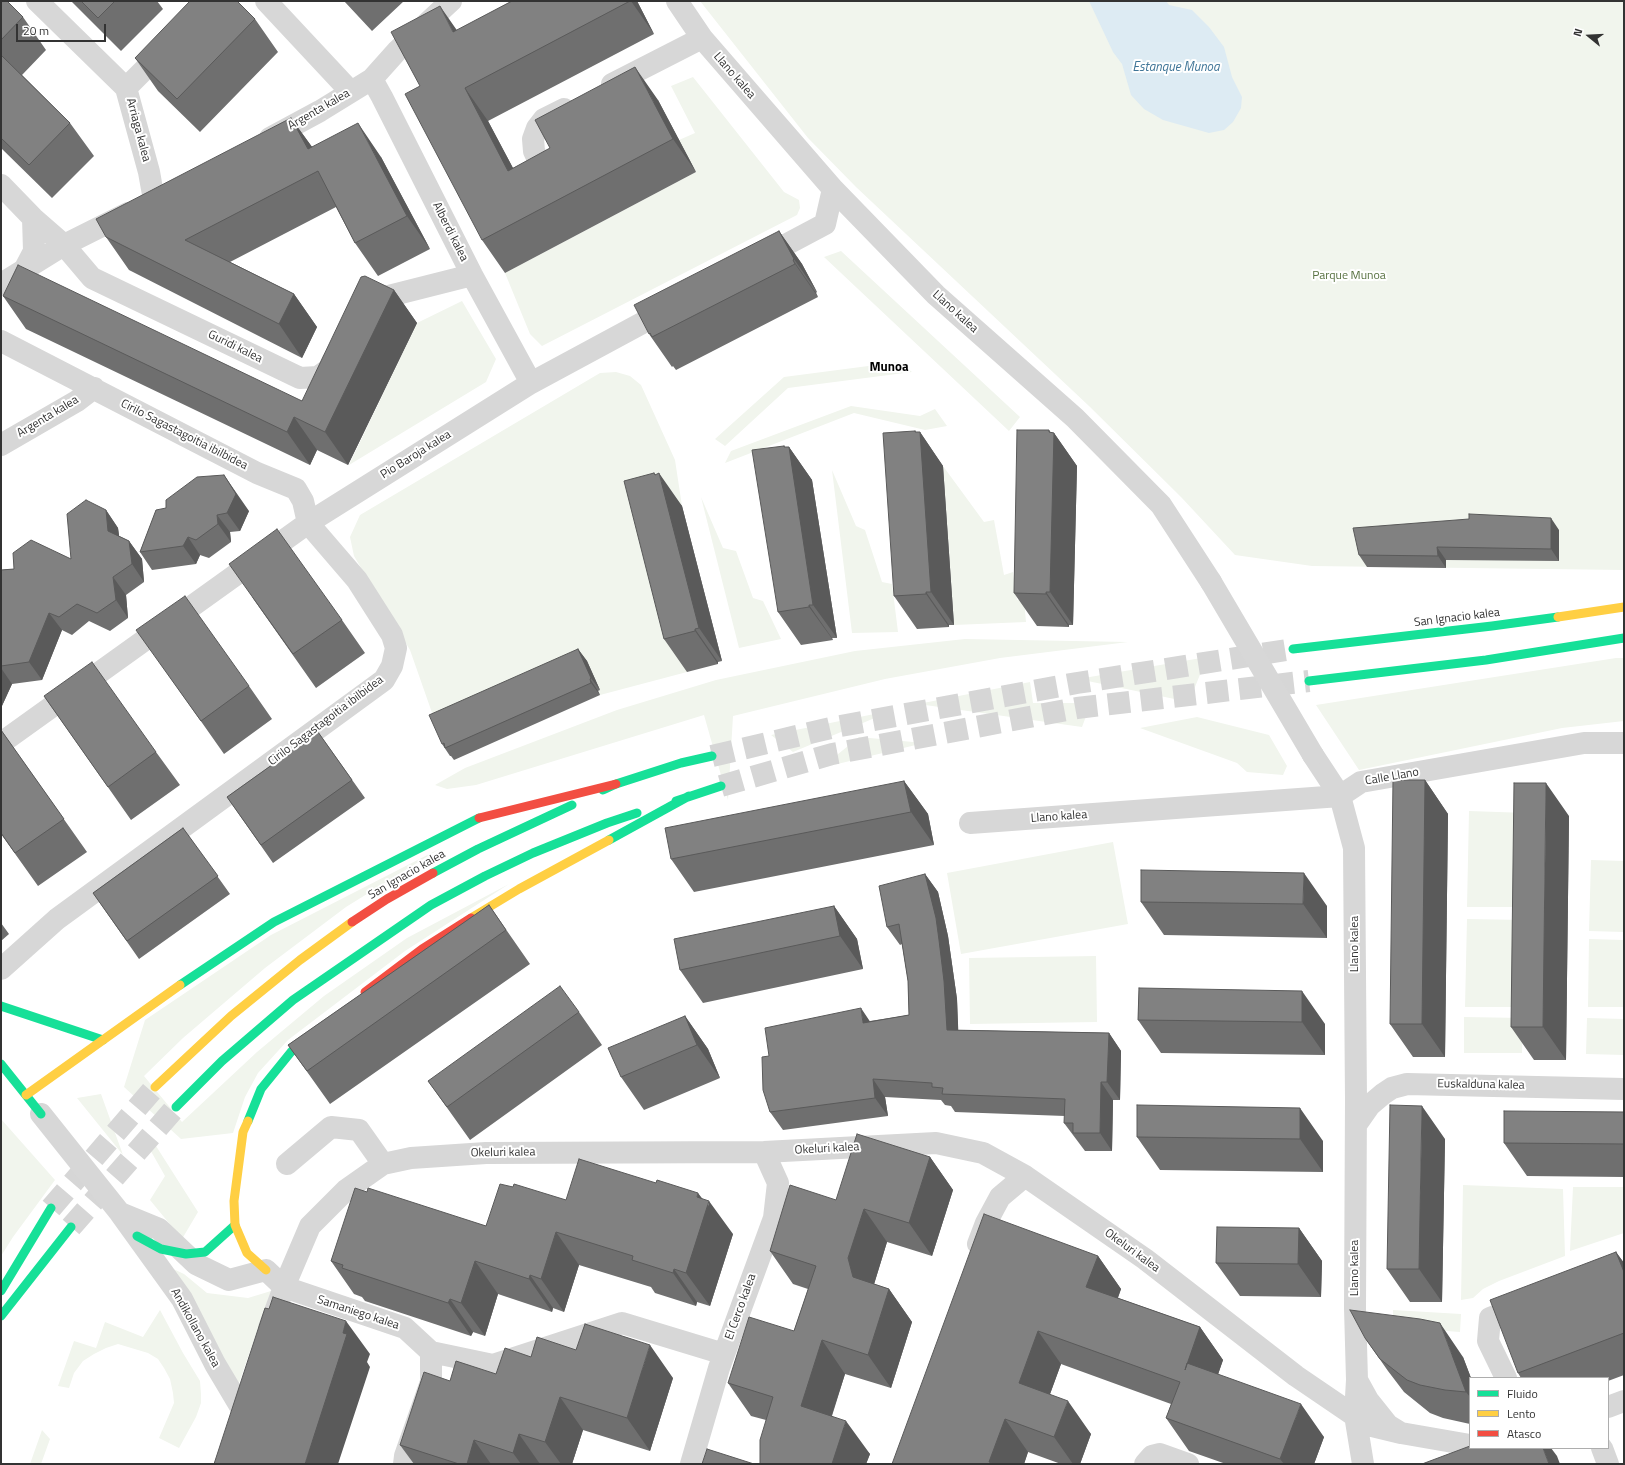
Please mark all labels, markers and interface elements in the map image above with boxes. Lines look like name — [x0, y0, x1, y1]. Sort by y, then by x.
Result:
scale bar — [18, 16, 108, 42]
north arrow — [1569, 16, 1609, 56]
text: 20 m — [23, 21, 49, 40]
text: N — [1569, 26, 1586, 38]
street label: Llano kalea — [710, 50, 758, 102]
water label: Estanque Munoa — [1132, 60, 1220, 76]
street label: Argenta kalea — [285, 86, 353, 134]
street label: Arriaga kalea — [123, 97, 153, 163]
street label: Alberdi kalea — [429, 200, 471, 264]
park label: Parque Munoa — [1312, 269, 1386, 283]
street label: Llano kalea — [929, 288, 981, 336]
street label: Guridi kalea — [205, 328, 265, 366]
district label: Munoa — [869, 360, 909, 376]
street label: Argenta kalea — [15, 393, 81, 441]
street label: Cirilo Sagastagoitia ibilbidea — [118, 397, 250, 473]
street label: Pio Baroja kalea — [378, 428, 454, 482]
street label: San Ignacio kalea — [1413, 606, 1501, 630]
street label: Cirilo Sagastagoitia ibilbidea — [266, 673, 386, 769]
street label: Calle Llano — [1364, 765, 1420, 789]
street label: Llano kalea — [1030, 808, 1088, 826]
street label: San Ignacio kalea — [366, 847, 448, 903]
street label: Llano kalea — [1348, 916, 1362, 972]
street label: Euskalduna kalea — [1437, 1077, 1525, 1093]
street label: Okeluri kalea — [794, 1140, 860, 1158]
street label: Okeluri kalea — [471, 1145, 535, 1161]
street label: Okeluri kalea — [1102, 1226, 1162, 1276]
street label: Llano kalea — [1348, 1240, 1362, 1296]
street label: El Cerco kalea — [722, 1272, 760, 1342]
street label: Andikollano kalea — [167, 1286, 223, 1370]
street label: Samaniego kalea — [315, 1293, 401, 1333]
legend — [1469, 1377, 1609, 1449]
text: Fluido — [1507, 1384, 1538, 1403]
text: Lento — [1507, 1404, 1536, 1423]
text: Atasco — [1507, 1424, 1541, 1443]

